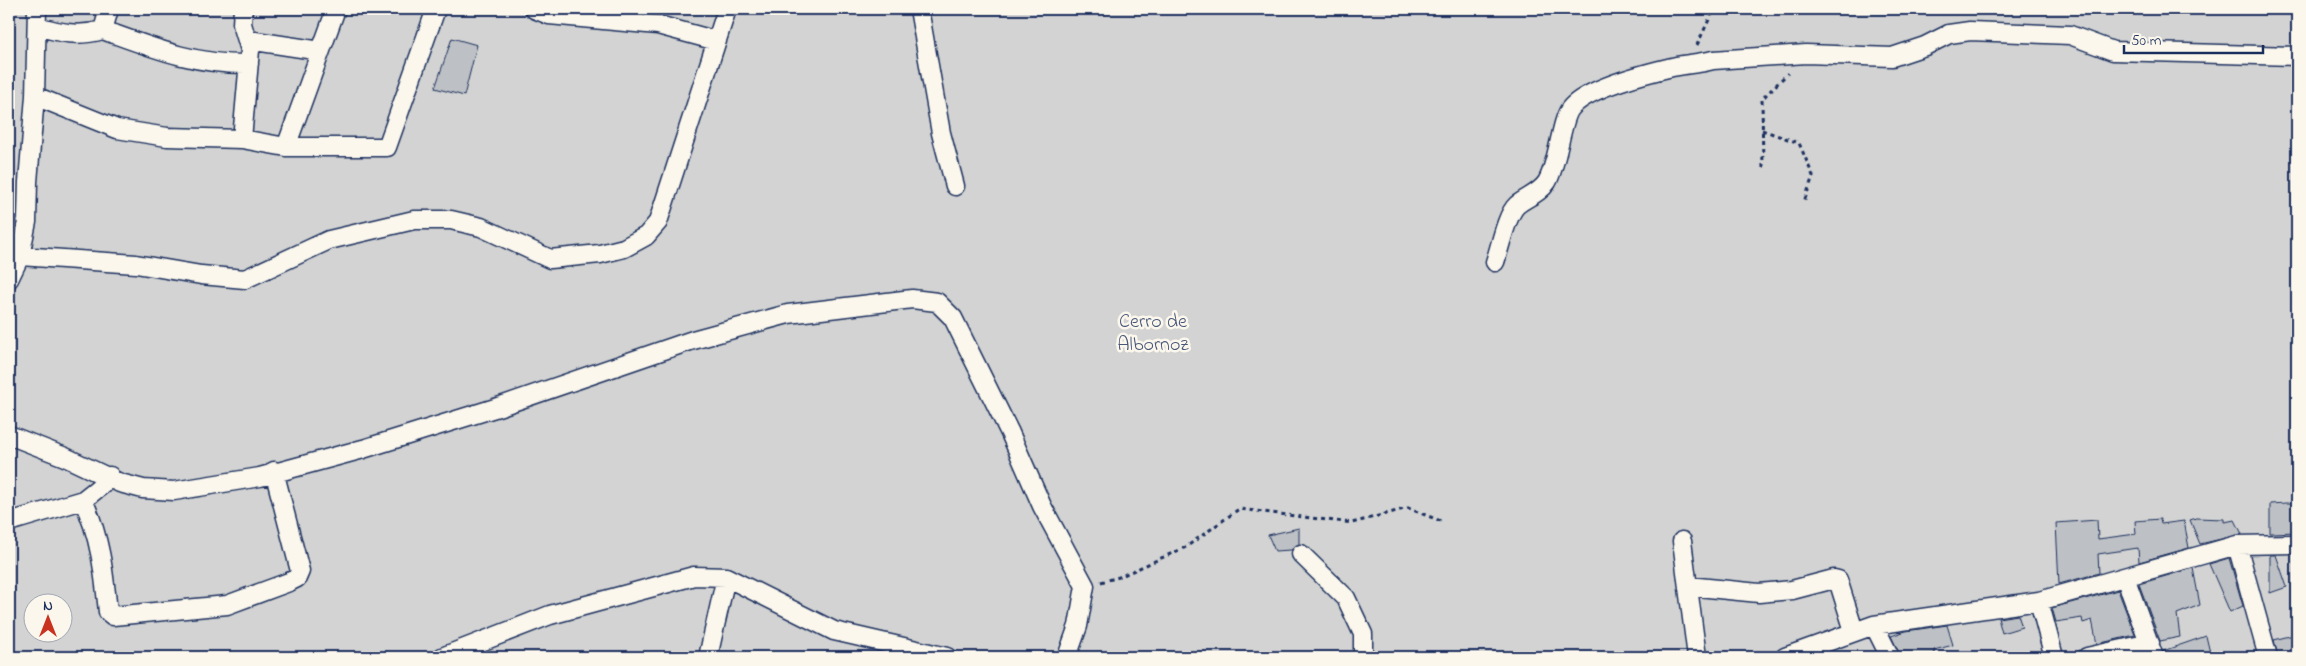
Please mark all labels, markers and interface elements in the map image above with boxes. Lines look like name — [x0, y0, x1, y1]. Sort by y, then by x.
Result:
scale bar — [2124, 22, 2262, 54]
text: 50 m — [2131, 30, 2162, 52]
park label: Cerro de Albornoz — [1117, 308, 1189, 360]
north arrow — [22, 594, 72, 644]
text: N — [43, 596, 53, 617]

